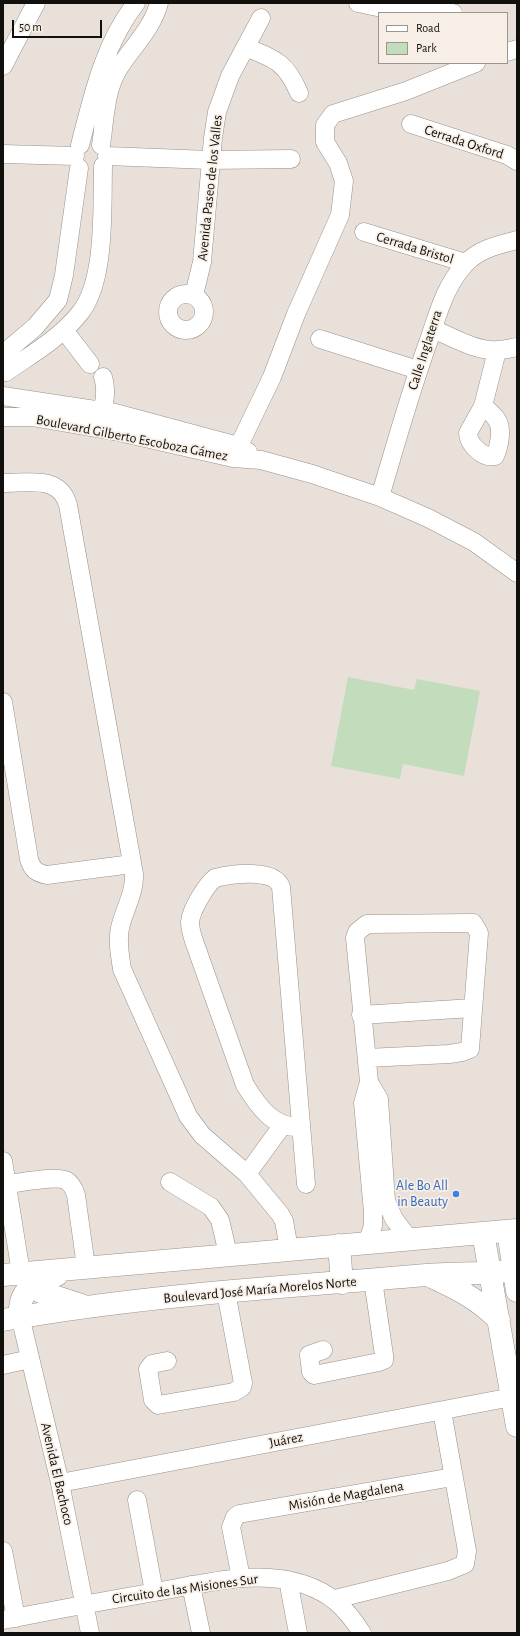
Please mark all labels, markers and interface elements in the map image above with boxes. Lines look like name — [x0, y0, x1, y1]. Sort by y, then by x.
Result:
scale bar — [14, 12, 104, 38]
legend — [378, 12, 508, 64]
text: 50 m — [19, 21, 42, 33]
text: Road — [416, 22, 440, 34]
text: Park — [416, 42, 437, 54]
street label: Avenida Paseo de los Valles — [194, 114, 226, 262]
street label: Cerrada Oxford — [422, 121, 506, 163]
street label: Cerrada Bristol — [374, 228, 456, 268]
street label: Calle Inglaterra — [404, 308, 446, 392]
street label: Boulevard Gilberto Escoboza Gámez — [35, 411, 229, 465]
place label: Ale Bo All in Beauty — [396, 1178, 448, 1210]
marker: Ale Bo All in Beauty — [451, 1189, 461, 1199]
street label: Boulevard José María Morelos Norte — [163, 1273, 357, 1307]
street label: Avenida El Bachoco — [37, 1421, 77, 1527]
street label: Juárez — [268, 1428, 304, 1452]
street label: Misión de Magdalena — [287, 1478, 405, 1514]
street label: Circuito de las Misiones Sur — [111, 1570, 259, 1608]

